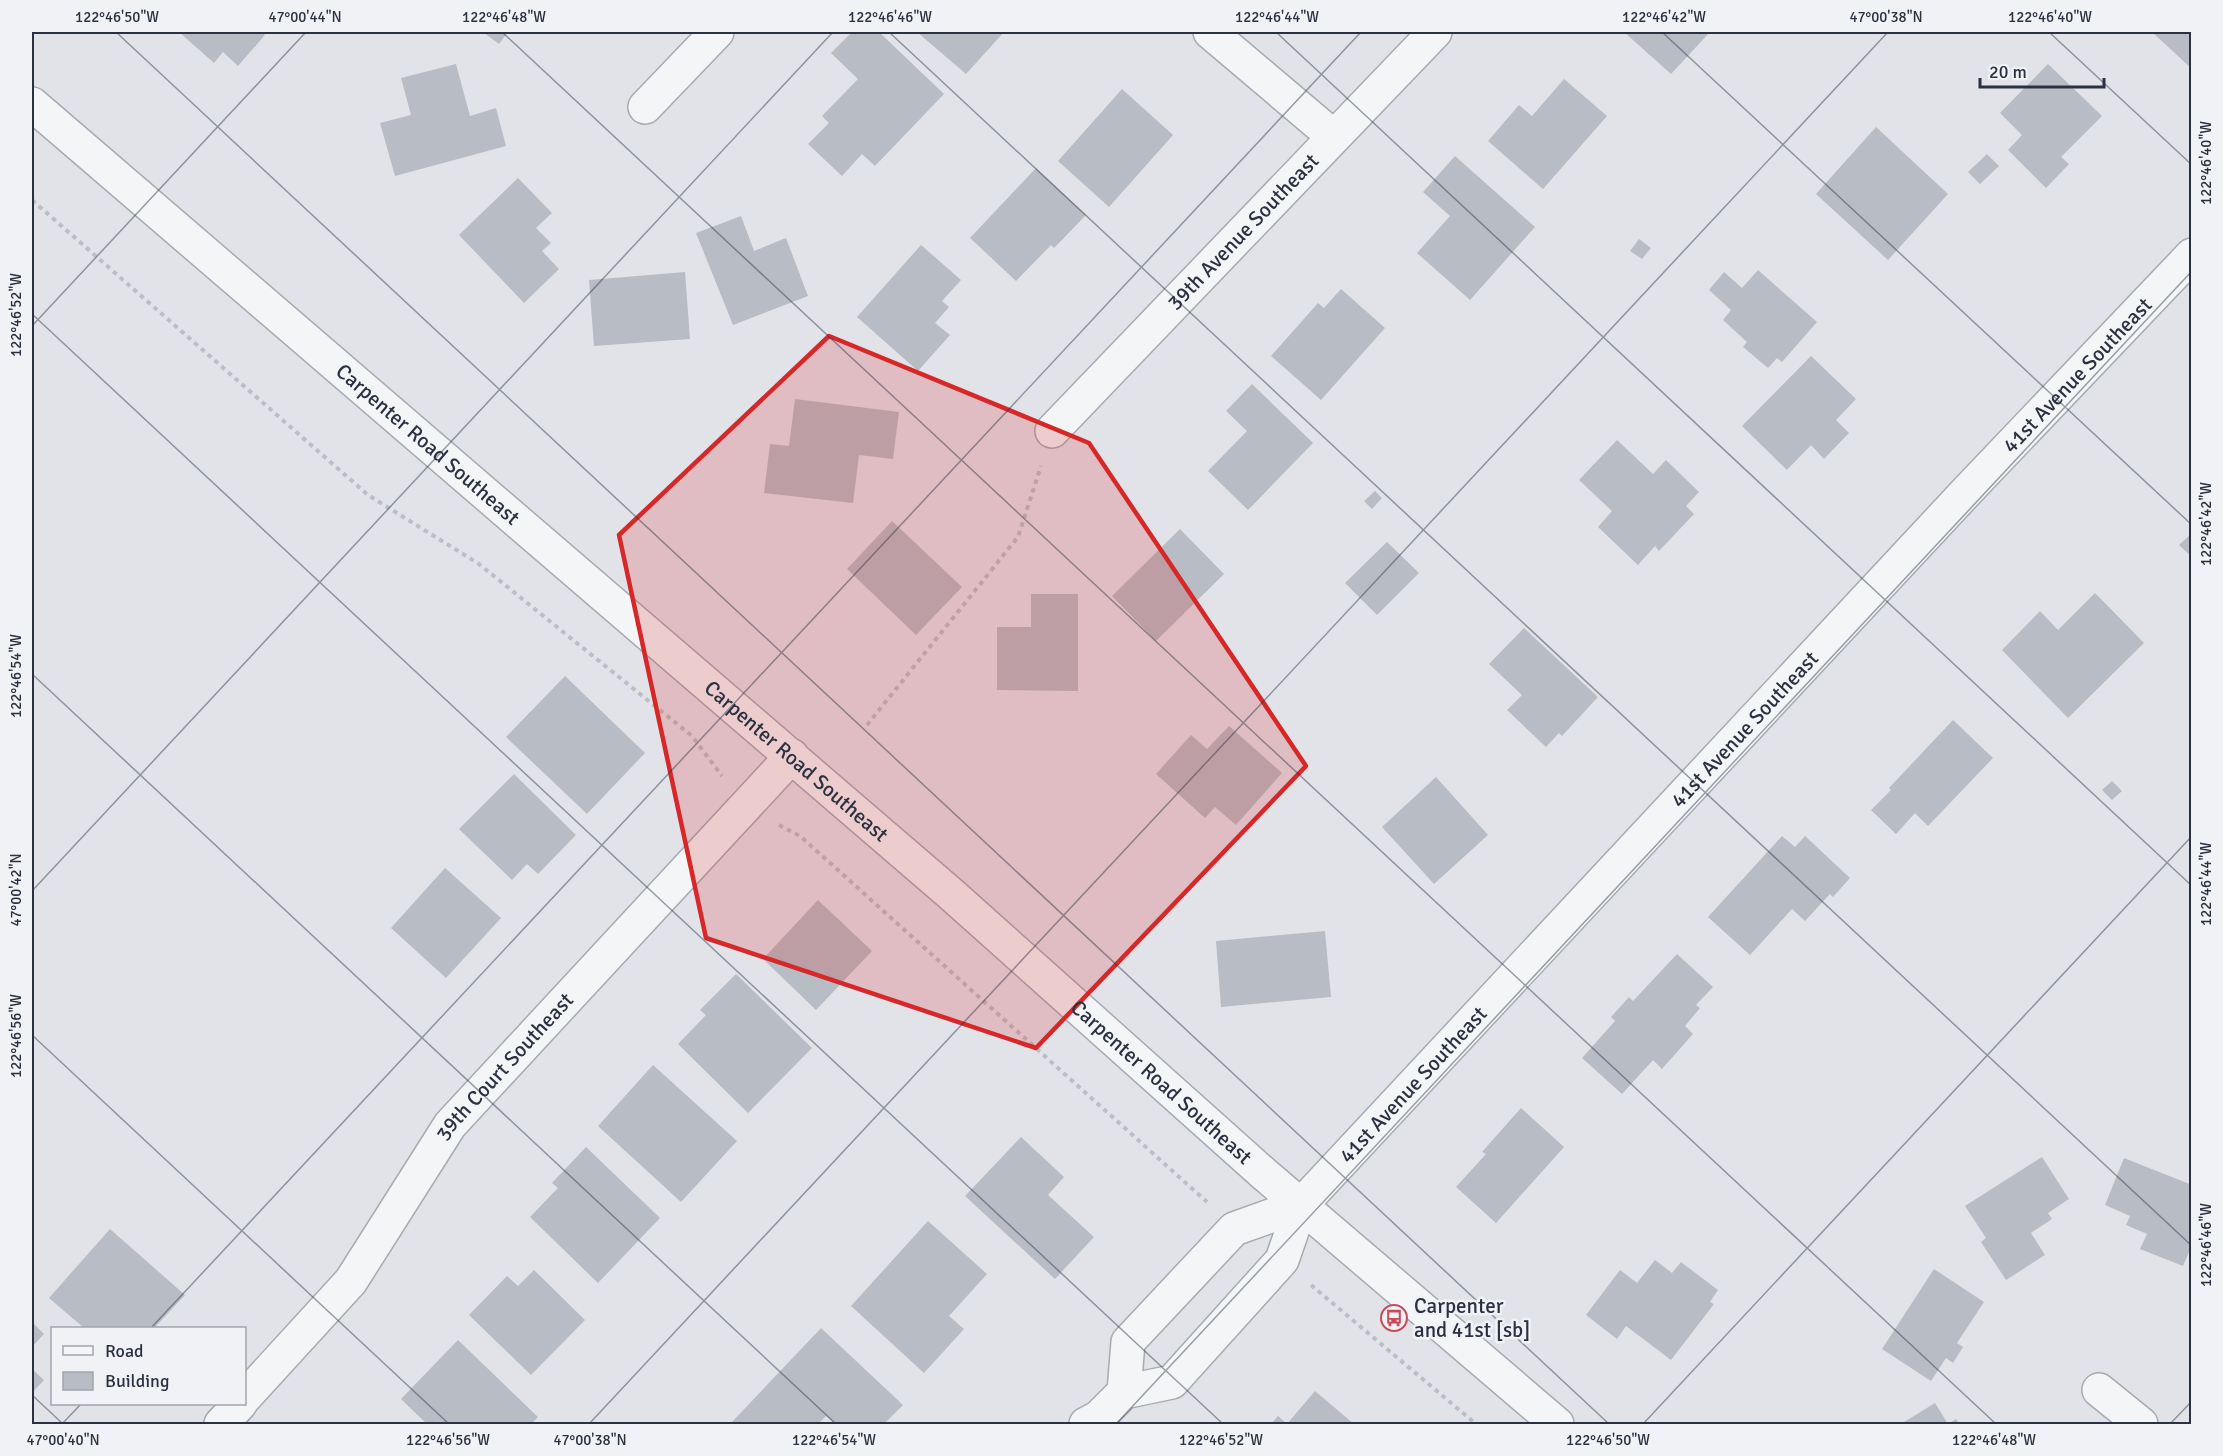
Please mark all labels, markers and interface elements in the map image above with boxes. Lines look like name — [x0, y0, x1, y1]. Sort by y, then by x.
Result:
text: 122°46'50"W — [75, 8, 159, 26]
text: 47°00'44"N — [268, 8, 342, 26]
text: 122°46'48"W — [462, 8, 546, 26]
text: 122°46'46"W — [848, 8, 932, 26]
text: 122°46'44"W — [1235, 8, 1319, 26]
text: 122°46'42"W — [1622, 8, 1706, 26]
text: 47°00'38"N — [1849, 8, 1923, 26]
text: 122°46'40"W — [2008, 8, 2092, 26]
scale bar — [1980, 51, 2104, 89]
text: 20 m — [1989, 61, 2027, 83]
text: 122°46'40"W — [2197, 121, 2215, 205]
street label: 39th Avenue Southeast — [1162, 148, 1324, 316]
text: 122°46'52"W — [7, 273, 25, 357]
street label: 41st Avenue Southeast — [1997, 292, 2157, 458]
street label: Carpenter Road Southeast — [331, 358, 525, 531]
text: 122°46'42"W — [2197, 482, 2215, 566]
text: 122°46'54"W — [7, 634, 25, 718]
street label: 41st Avenue Southeast — [1665, 646, 1824, 813]
street label: Carpenter Road Southeast — [699, 675, 894, 847]
text: 122°46'44"W — [2197, 842, 2215, 926]
text: 47°00'42"N — [7, 853, 25, 927]
street label: 39th Court Southeast — [430, 987, 579, 1146]
text: 122°46'56"W — [7, 994, 25, 1078]
street label: Carpenter Road Southeast — [1065, 994, 1257, 1170]
street label: 41st Avenue Southeast — [1334, 1001, 1493, 1169]
text: 122°46'46"W — [2197, 1203, 2215, 1287]
place label: Carpenter and 41st [sb] — [1414, 1293, 1530, 1343]
bus stop icon: Carpenter and 41st [sb] — [1379, 1303, 1409, 1333]
legend — [51, 1327, 246, 1405]
text: Road — [105, 1340, 144, 1362]
text: Building — [105, 1370, 169, 1392]
text: 47°00'40"N — [26, 1431, 100, 1449]
text: 122°46'56"W — [406, 1431, 490, 1449]
text: 47°00'38"N — [553, 1431, 627, 1449]
text: 122°46'54"W — [792, 1431, 876, 1449]
text: 122°46'52"W — [1179, 1431, 1263, 1449]
text: 122°46'50"W — [1566, 1431, 1650, 1449]
text: 122°46'48"W — [1952, 1431, 2036, 1449]

